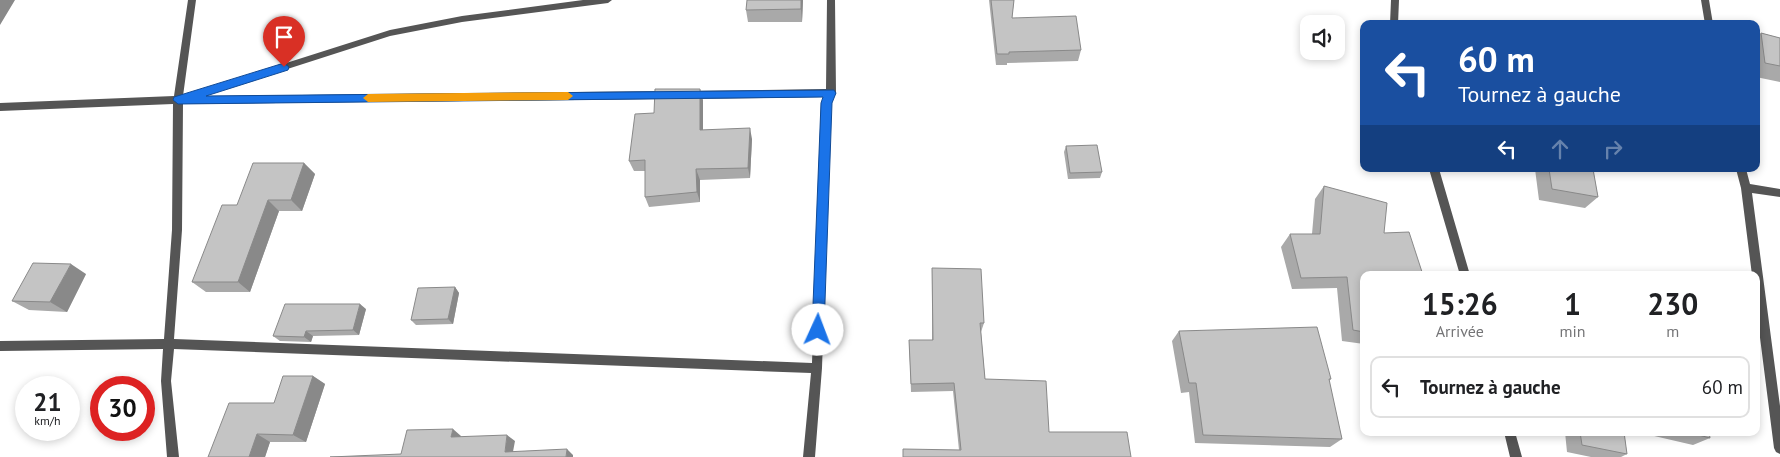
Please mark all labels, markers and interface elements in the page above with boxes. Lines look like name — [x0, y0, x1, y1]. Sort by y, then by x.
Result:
map controls — [1300, 15, 1345, 60]
button: sound — [1300, 15, 1345, 60]
pin — [263, 16, 305, 67]
icon: arrive — [270, 23, 298, 51]
text: 60 m — [1458, 36, 1535, 82]
icon: left — [1375, 40, 1440, 105]
text: Tournez à gauche — [1458, 80, 1621, 108]
icon: left — [1493, 135, 1521, 163]
icon: ahead — [1546, 135, 1574, 163]
icon: right — [1599, 135, 1627, 163]
text: 15:26 — [1422, 284, 1498, 323]
text: 1 — [1564, 284, 1581, 323]
text: 230 — [1647, 284, 1698, 323]
position arrow — [791, 303, 843, 355]
text: Arrivée — [1436, 321, 1484, 341]
text: min — [1560, 321, 1586, 341]
text: m — [1666, 321, 1679, 341]
icon: left — [1377, 373, 1405, 401]
text: Tournez à gauche — [1420, 375, 1561, 399]
text: 60 m — [1702, 375, 1743, 399]
speed limit sign: 30 — [90, 376, 155, 441]
text: 21 — [33, 386, 62, 418]
text: km/h — [34, 413, 61, 428]

